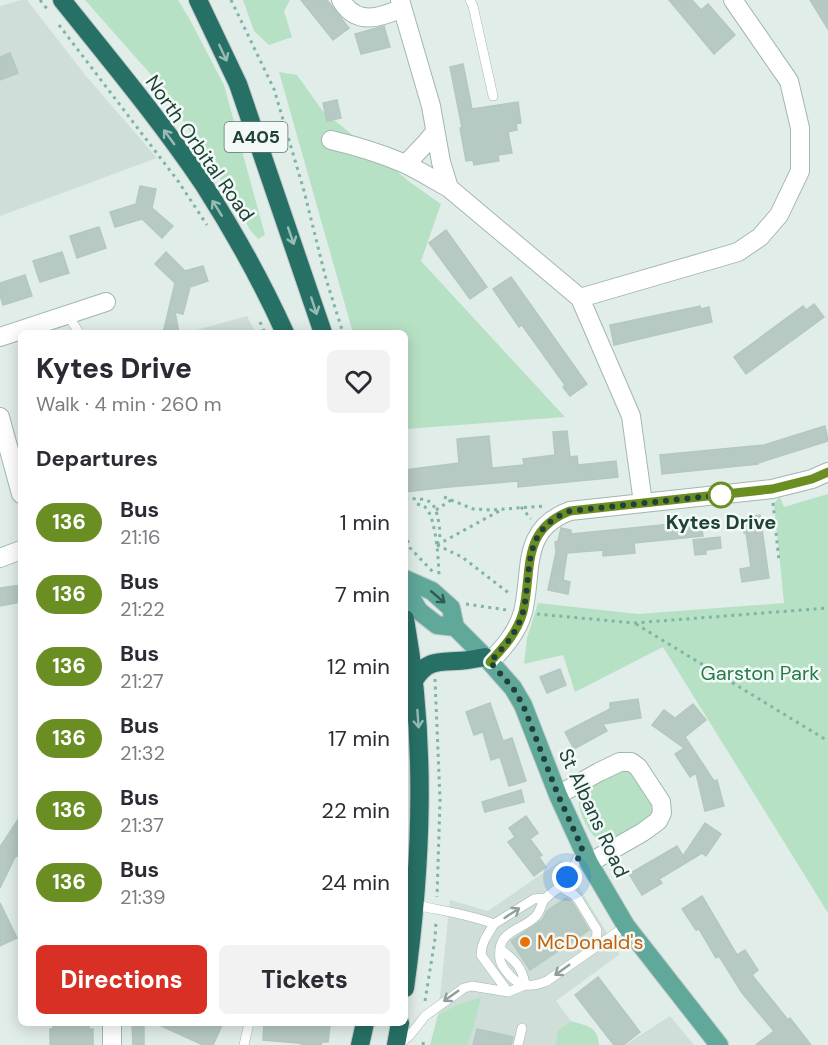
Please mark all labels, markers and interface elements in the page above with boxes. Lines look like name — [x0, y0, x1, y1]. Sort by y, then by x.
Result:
one-way arrow — [218, 43, 230, 61]
street label: North Orbital Road — [140, 70, 260, 226]
road number: A405 — [224, 122, 288, 152]
one-way arrow — [162, 130, 175, 146]
one-way arrow — [211, 200, 223, 217]
one-way arrow — [286, 226, 297, 245]
one-way arrow — [310, 296, 321, 315]
text: Kytes Drive — [36, 350, 192, 387]
button: heart — [327, 350, 390, 413]
text: Walk · 4 min · 260 m — [36, 391, 221, 417]
text: Departures — [36, 444, 158, 473]
marker: Kytes Drive — [708, 482, 734, 508]
text: Bus — [120, 495, 159, 524]
text: 136 — [52, 508, 86, 536]
text: 1 min — [340, 508, 390, 537]
place label: Kytes Drive — [666, 509, 776, 535]
text: 21:16 — [120, 524, 161, 550]
text: Bus — [120, 567, 159, 596]
text: 136 — [52, 580, 86, 608]
text: 7 min — [335, 580, 390, 609]
one-way arrow — [430, 590, 446, 603]
text: 21:22 — [120, 596, 165, 622]
text: Bus — [120, 639, 159, 668]
text: 136 — [52, 652, 86, 680]
text: 12 min — [327, 652, 390, 681]
park label: Garston Park — [701, 660, 819, 686]
text: 21:27 — [120, 668, 164, 694]
one-way arrow — [413, 709, 424, 728]
text: Bus — [120, 711, 159, 740]
text: 136 — [52, 724, 86, 752]
text: 17 min — [328, 724, 390, 753]
text: 21:32 — [120, 740, 165, 766]
street label: St Albans Road — [553, 744, 635, 882]
text: Bus — [120, 783, 159, 812]
text: 136 — [52, 796, 86, 824]
text: 22 min — [321, 796, 390, 825]
text: 21:37 — [120, 812, 164, 838]
text: Bus — [120, 855, 159, 884]
your location — [552, 862, 582, 892]
text: 136 — [52, 868, 86, 896]
text: 24 min — [321, 868, 390, 897]
text: 21:39 — [120, 884, 166, 910]
one-way arrow — [503, 907, 520, 920]
place label: McDonald's — [537, 929, 643, 955]
marker: McDonald's — [518, 935, 532, 949]
button: Directions — [36, 945, 207, 1014]
button: Tickets — [219, 945, 390, 1014]
one-way arrow — [555, 964, 571, 976]
one-way arrow — [443, 990, 460, 1002]

